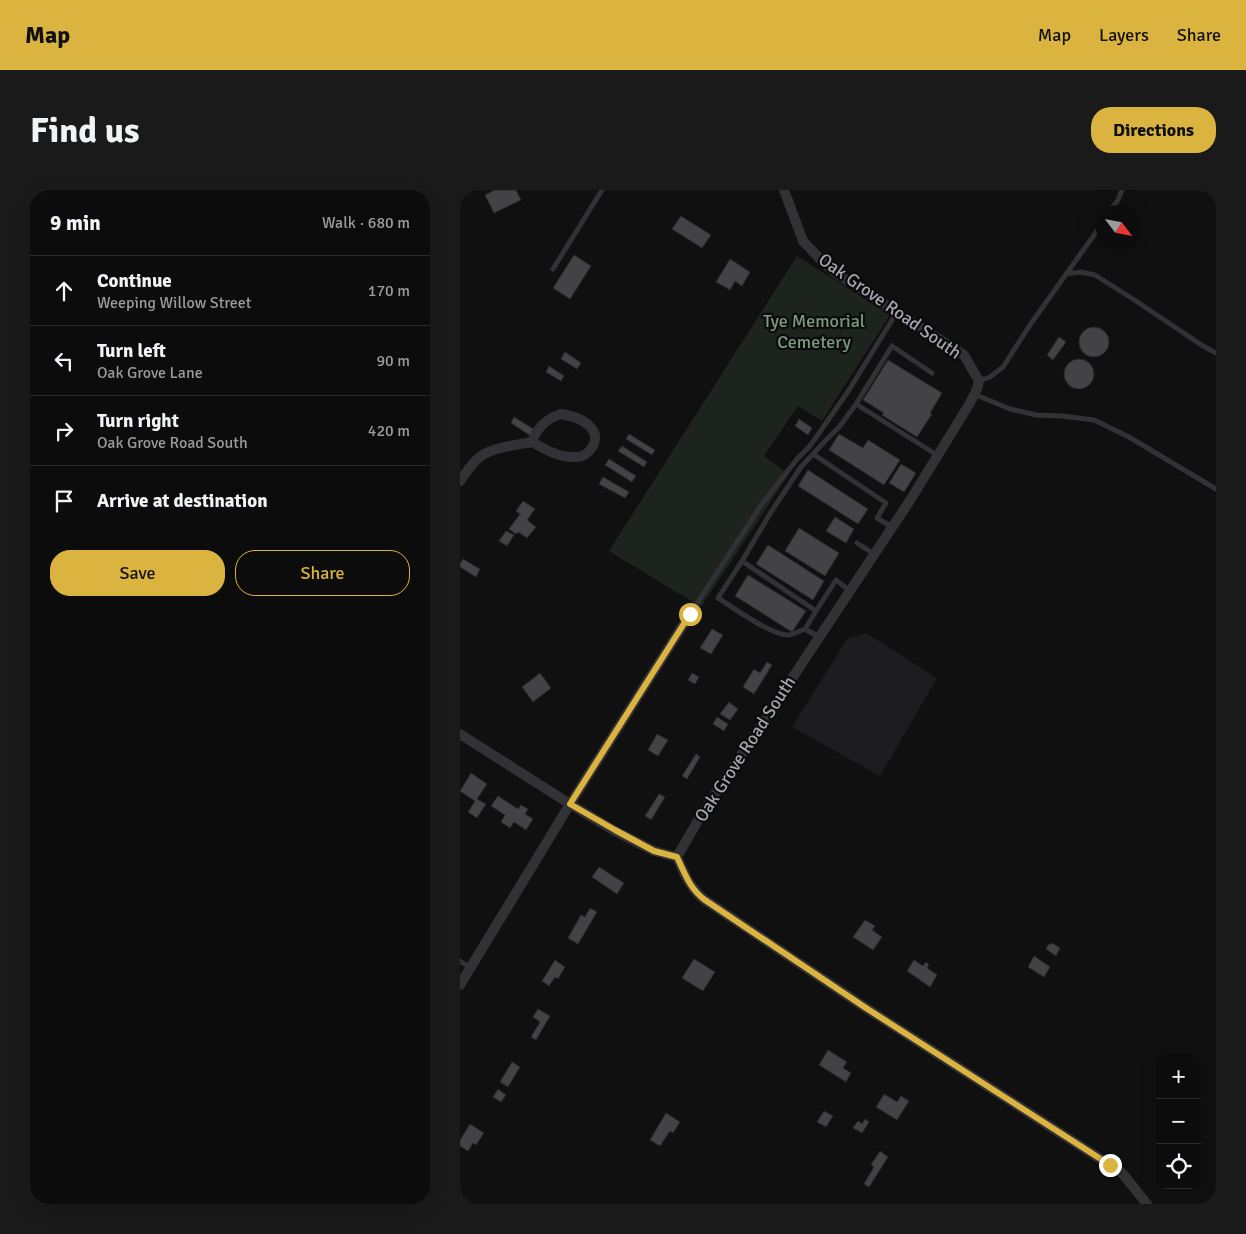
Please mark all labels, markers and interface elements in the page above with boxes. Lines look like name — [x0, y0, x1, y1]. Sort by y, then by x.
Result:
text: Map — [25, 20, 70, 50]
text: Map — [1038, 24, 1071, 46]
text: Layers — [1099, 24, 1149, 46]
text: Share — [1177, 24, 1221, 46]
button: Directions — [1091, 107, 1216, 153]
text: Find us — [30, 109, 140, 152]
north arrow — [1096, 205, 1141, 250]
text: 9 min — [50, 210, 101, 236]
text: Walk · 680 m — [322, 213, 410, 233]
street label: Oak Grove Road South — [814, 248, 966, 364]
text: Continue — [97, 269, 172, 293]
icon: ahead — [50, 277, 78, 305]
text: 170 m — [368, 281, 410, 301]
text: Weeping Willow Street — [97, 293, 251, 313]
park label: Tye Memorial Cemetery — [763, 310, 865, 353]
text: Turn left — [97, 339, 166, 363]
icon: left — [50, 347, 78, 375]
text: 90 m — [376, 351, 410, 371]
text: Oak Grove Lane — [97, 363, 203, 383]
text: Turn right — [97, 409, 179, 433]
icon: right — [50, 417, 78, 445]
text: 420 m — [368, 421, 410, 441]
text: Oak Grove Road South — [97, 433, 248, 453]
icon: arrive — [50, 487, 78, 515]
text: Arrive at destination — [97, 489, 268, 513]
button: Save — [50, 550, 225, 596]
button: Share — [235, 550, 410, 596]
route start — [679, 603, 702, 626]
street label: Oak Grove Road South — [690, 672, 800, 826]
map controls — [1156, 1054, 1201, 1189]
button: + — [1156, 1054, 1201, 1099]
button: − — [1156, 1099, 1201, 1144]
button: locate — [1156, 1144, 1201, 1189]
route end — [1099, 1154, 1122, 1177]

